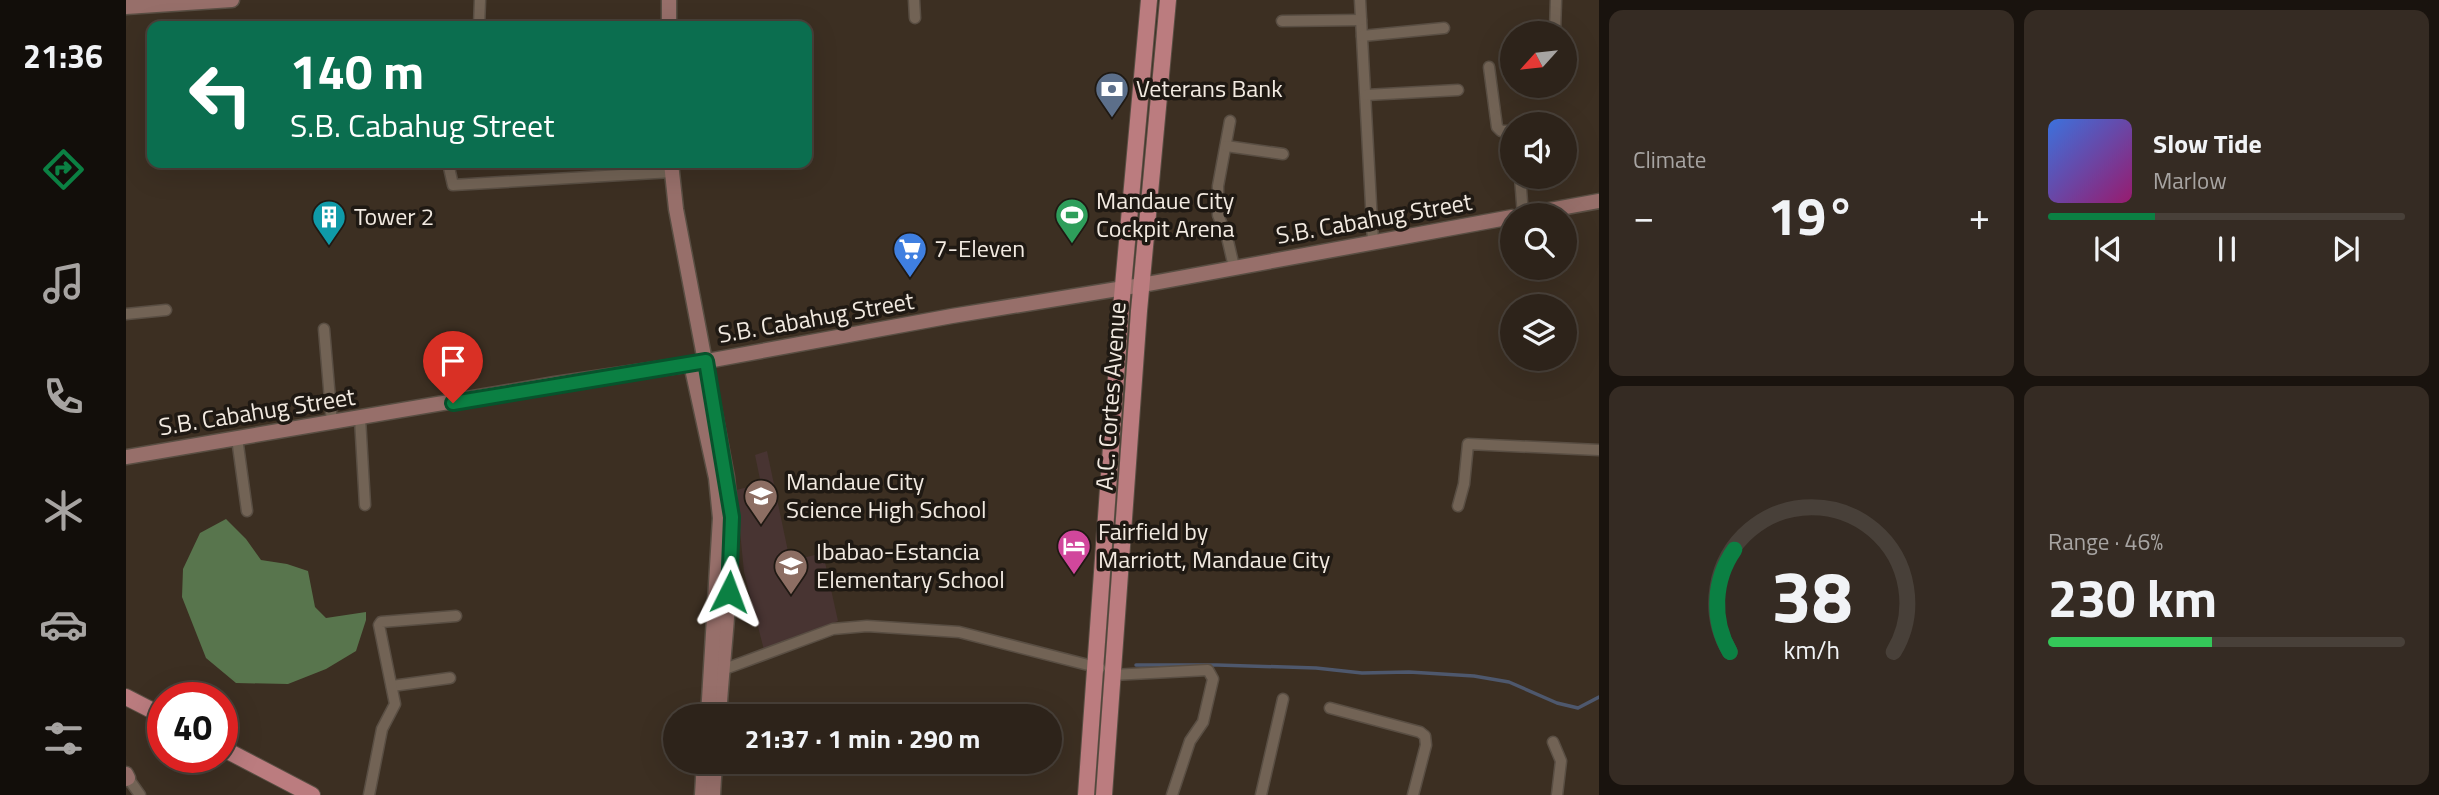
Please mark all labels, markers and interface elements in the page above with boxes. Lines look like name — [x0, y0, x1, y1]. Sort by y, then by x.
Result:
north arrow — [1500, 21, 1577, 98]
map controls — [1500, 21, 1577, 371]
text: 21:36 — [23, 32, 103, 80]
text: 140 m — [290, 33, 424, 108]
icon: left — [175, 49, 266, 140]
bank icon: Veterans Bank — [1093, 70, 1131, 119]
place label: Veterans Bank — [1136, 70, 1283, 106]
text: S.B. Cabahug Street — [290, 101, 554, 149]
button: sound — [1500, 112, 1577, 189]
text: Slow Tide — [2153, 124, 2262, 163]
text: Climate — [1633, 142, 1706, 177]
icon: directions — [39, 145, 88, 194]
text: Marlow — [2153, 163, 2227, 198]
text: 19° — [1768, 176, 1855, 255]
place label: Mandaue City Cockpit Arena — [1096, 182, 1235, 246]
street label: S.B. Cabahug Street — [1273, 183, 1475, 253]
text: − — [1633, 187, 1654, 245]
text: + — [1969, 187, 1990, 245]
sports icon: Mandaue City Cockpit Arena — [1053, 196, 1091, 245]
building icon: Tower 2 — [310, 198, 348, 247]
place label: Tower 2 — [354, 198, 434, 234]
button: search — [1500, 203, 1577, 280]
supermarket icon: 7-Eleven — [891, 230, 929, 279]
place label: 7-Eleven — [934, 230, 1025, 266]
icon: previous — [2089, 230, 2127, 268]
icon: pause — [2208, 230, 2246, 268]
icon: next — [2327, 230, 2365, 268]
icon: music — [39, 259, 88, 308]
street label: S.B. Cabahug Street — [715, 282, 917, 352]
button: layers — [1500, 294, 1577, 371]
street label: A.C. Cortes Avenue — [1085, 301, 1135, 491]
pin — [423, 331, 483, 403]
icon: arrive — [434, 342, 472, 380]
icon: phone — [39, 372, 88, 421]
street label: S.B. Cabahug Street — [156, 378, 358, 444]
place label: Mandaue City Science High School — [786, 463, 987, 527]
school or university icon: Mandaue City Science High School — [742, 477, 780, 526]
icon: climate — [39, 486, 88, 535]
place label: Fairfield by Marriott, Mandaue City — [1098, 513, 1331, 577]
text: Range · 46% — [2048, 524, 2163, 559]
hotel icon: Fairfield by Marriott, Mandaue City — [1055, 527, 1093, 576]
place label: Ibabao-Estancia Elementary School — [816, 533, 1005, 597]
text: 38 — [1771, 540, 1852, 650]
school or university icon: Ibabao-Estancia Elementary School — [772, 547, 810, 596]
position arrow — [692, 555, 766, 629]
text: 230 km — [2048, 558, 2217, 637]
icon: car — [39, 600, 88, 649]
text: km/h — [1783, 630, 1840, 668]
speed limit sign: 40 — [147, 682, 238, 773]
icon: filters — [39, 714, 88, 763]
text: 21:37 · 1 min · 290 m — [745, 719, 980, 758]

